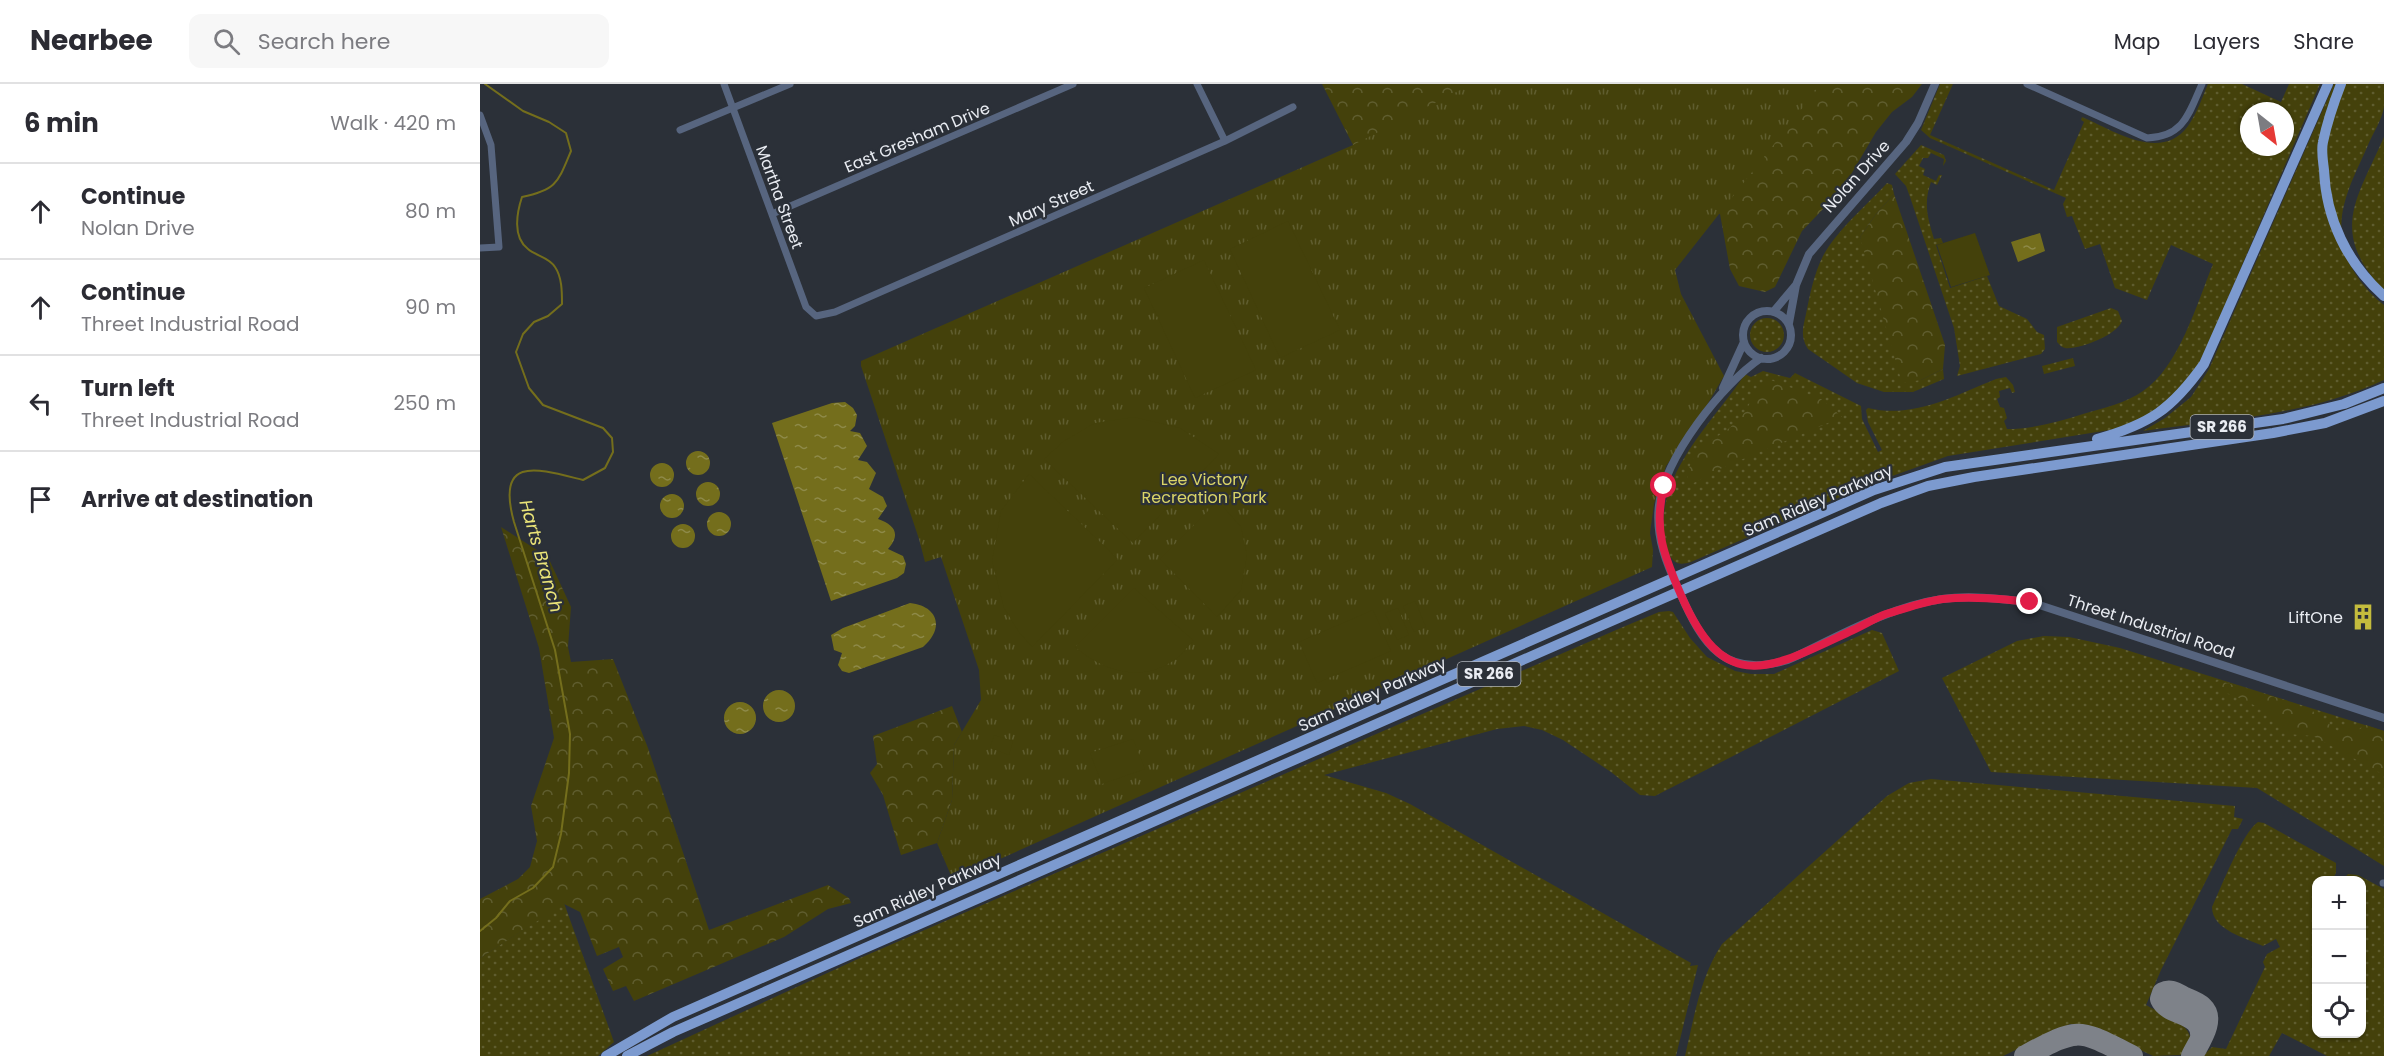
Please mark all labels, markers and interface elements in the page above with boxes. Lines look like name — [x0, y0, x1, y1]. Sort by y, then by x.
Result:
search box — [189, 14, 609, 68]
text: Nearbee — [30, 21, 153, 60]
icon: search — [210, 25, 243, 58]
text: Search here — [258, 26, 390, 57]
text: Map — [2114, 27, 2160, 56]
text: Layers — [2193, 27, 2260, 56]
text: Share — [2293, 27, 2354, 56]
street label: East Gresham Drive — [841, 96, 994, 179]
north arrow — [2240, 102, 2294, 156]
text: 6 min — [24, 105, 99, 141]
text: Walk · 420 m — [330, 109, 456, 137]
street label: Nolan Drive — [1817, 135, 1895, 218]
street label: Martha Street — [750, 142, 809, 252]
street label: Mary Street — [1005, 174, 1097, 232]
text: Continue — [81, 181, 185, 212]
icon: ahead — [24, 195, 57, 228]
text: 80 m — [405, 197, 456, 225]
text: Nolan Drive — [81, 214, 195, 242]
text: Continue — [81, 277, 185, 308]
icon: ahead — [24, 291, 57, 324]
text: 90 m — [405, 293, 456, 321]
text: Threet Industrial Road — [81, 310, 299, 338]
text: Turn left — [81, 373, 175, 404]
icon: left — [24, 387, 57, 420]
text: 250 m — [393, 389, 456, 417]
text: Threet Industrial Road — [81, 406, 299, 434]
road number: SR 266 — [2190, 415, 2254, 439]
street label: Sam Ridley Parkway — [1740, 459, 1896, 542]
park label: Lee Victory Recreation Park — [1142, 468, 1267, 509]
route start — [1650, 472, 1676, 498]
icon: arrive — [24, 483, 57, 516]
text: Arrive at destination — [81, 484, 313, 515]
water label: Harts Branch — [513, 496, 570, 615]
route end — [2016, 588, 2042, 614]
street label: Threet Industrial Road — [2064, 589, 2237, 664]
building icon: LiftOne — [2348, 602, 2378, 632]
place label: LiftOne — [2288, 606, 2343, 629]
street label: Sam Ridley Parkway — [1295, 651, 1450, 737]
road number: SR 266 — [1458, 662, 1520, 686]
street label: Sam Ridley Parkway — [850, 847, 1005, 933]
map controls — [2312, 876, 2366, 1038]
button: + — [2312, 876, 2366, 930]
button: − — [2312, 930, 2366, 984]
button: locate — [2312, 984, 2366, 1038]

